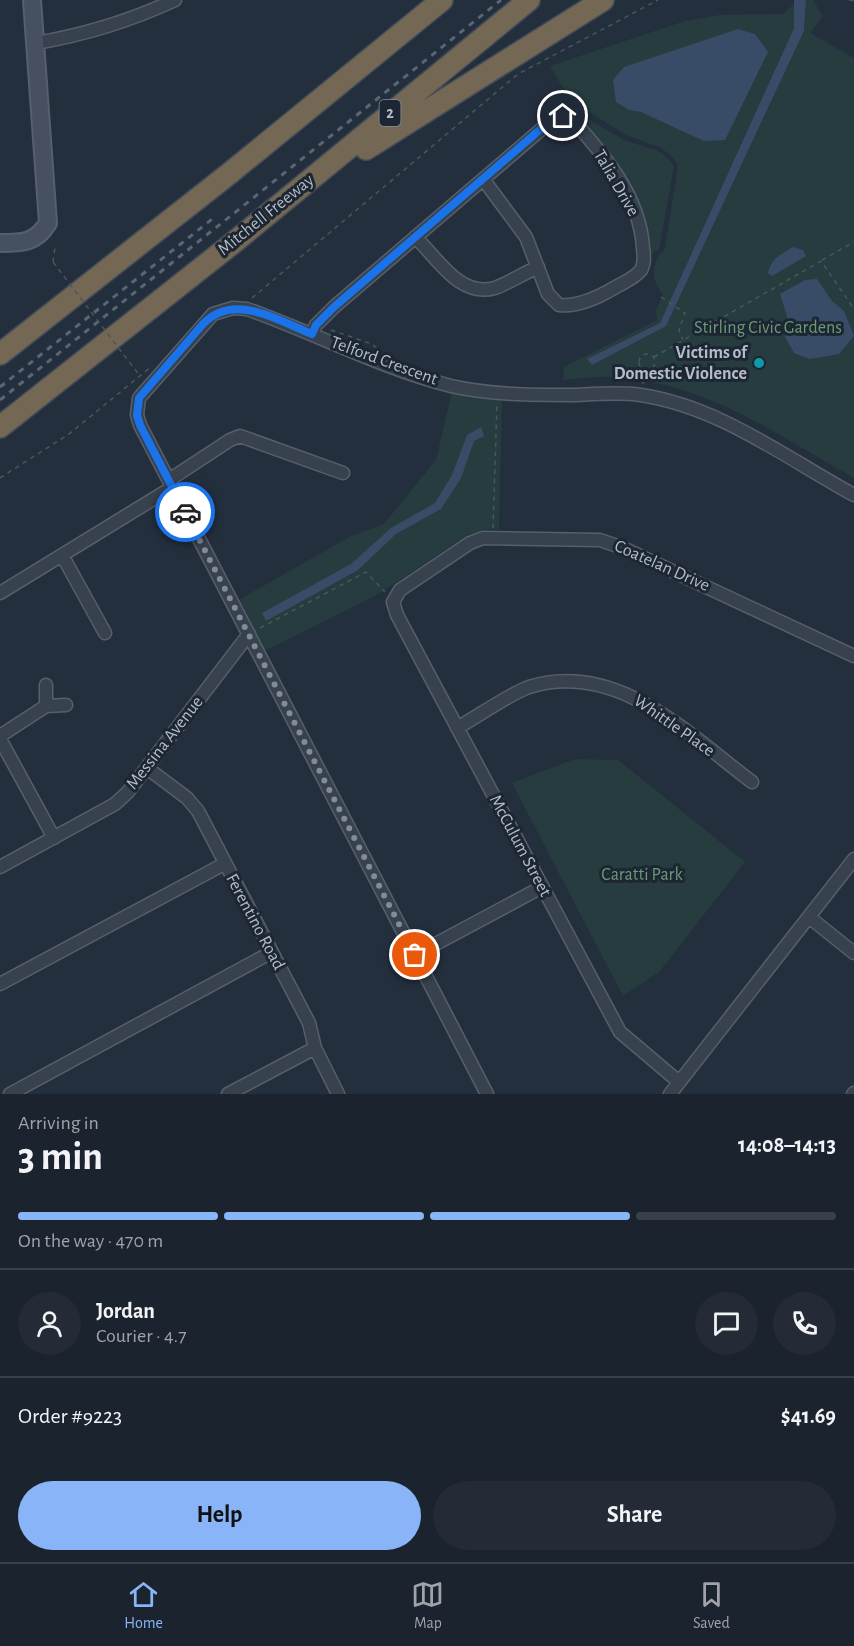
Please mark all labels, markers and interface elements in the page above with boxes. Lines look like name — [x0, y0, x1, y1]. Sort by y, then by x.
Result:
pin — [537, 90, 588, 141]
icon: home — [546, 99, 579, 132]
road number: 2 — [380, 100, 400, 126]
street label: Talia Drive — [590, 147, 642, 219]
street label: Mitchell Freeway — [215, 171, 318, 259]
park label: Stirling Civic Gardens — [694, 319, 842, 337]
street label: Telford Crescent — [328, 333, 440, 389]
place label: Victims of Domestic Violence — [614, 344, 749, 383]
marker: Victims of Domestic Violence — [752, 356, 766, 370]
courier — [155, 482, 215, 542]
icon: car — [169, 496, 202, 529]
street label: Coatelan Drive — [612, 537, 712, 595]
street label: Whittle Place — [630, 692, 718, 760]
street label: Messina Avenue — [123, 693, 207, 793]
street label: McCulum Street — [486, 792, 554, 900]
park label: Caratti Park — [601, 866, 683, 884]
street label: Ferentino Road — [222, 871, 288, 973]
pin — [389, 929, 440, 980]
icon: bag — [398, 938, 431, 971]
text: Arriving in — [18, 1113, 99, 1133]
text: 14:08–14:13 — [738, 1134, 836, 1156]
text: 3 min — [18, 1138, 103, 1177]
text: On the way · 470 m — [18, 1231, 163, 1251]
button: person — [18, 1292, 81, 1355]
button: chat — [695, 1292, 758, 1355]
button: phone — [773, 1292, 836, 1355]
text: Jordan — [96, 1300, 155, 1322]
text: Courier · 4.7 — [96, 1326, 187, 1346]
text: Order #9223 — [18, 1405, 122, 1427]
text: $41.69 — [781, 1405, 836, 1427]
button: Help — [18, 1481, 421, 1550]
button: Share — [433, 1481, 836, 1550]
tab: Home — [124, 1578, 163, 1633]
tab: Map — [411, 1578, 444, 1633]
tab: Saved — [693, 1578, 730, 1633]

